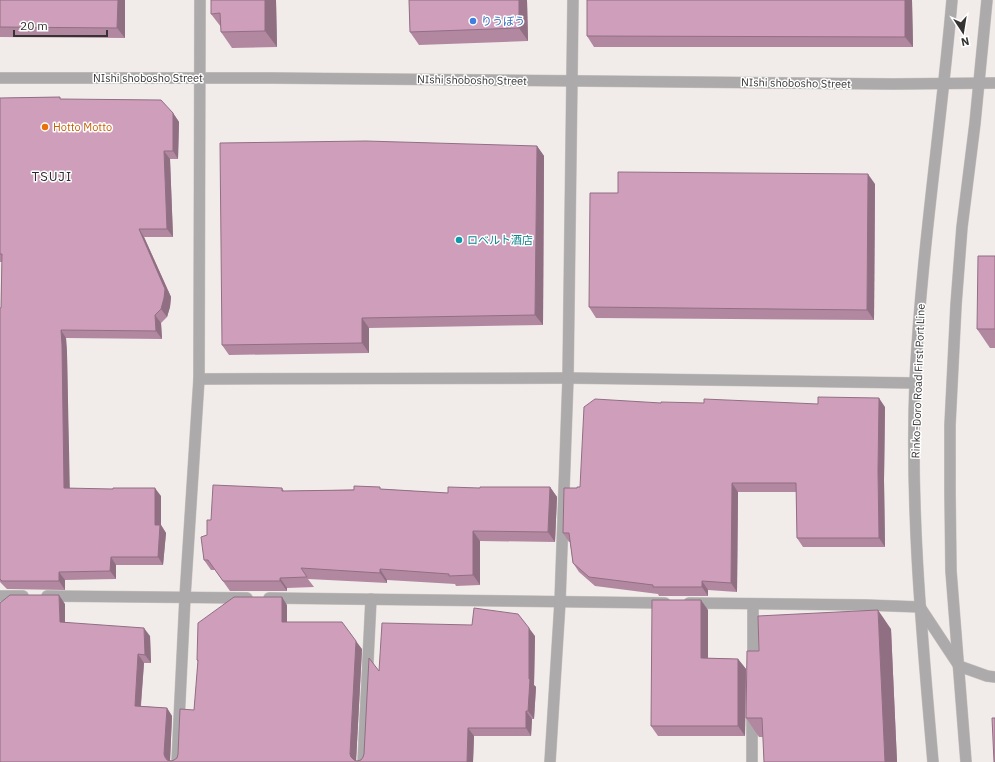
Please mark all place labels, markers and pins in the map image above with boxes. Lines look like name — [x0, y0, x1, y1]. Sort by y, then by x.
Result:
place label: りうぼう — [481, 14, 525, 28]
marker: りうぼう — [468, 16, 478, 26]
place label: Hotto Motto — [53, 120, 112, 134]
marker: Hotto Motto — [40, 122, 50, 132]
place label: ロベルト酒店 — [467, 233, 533, 247]
marker: ロベルト酒店 — [454, 235, 464, 245]

